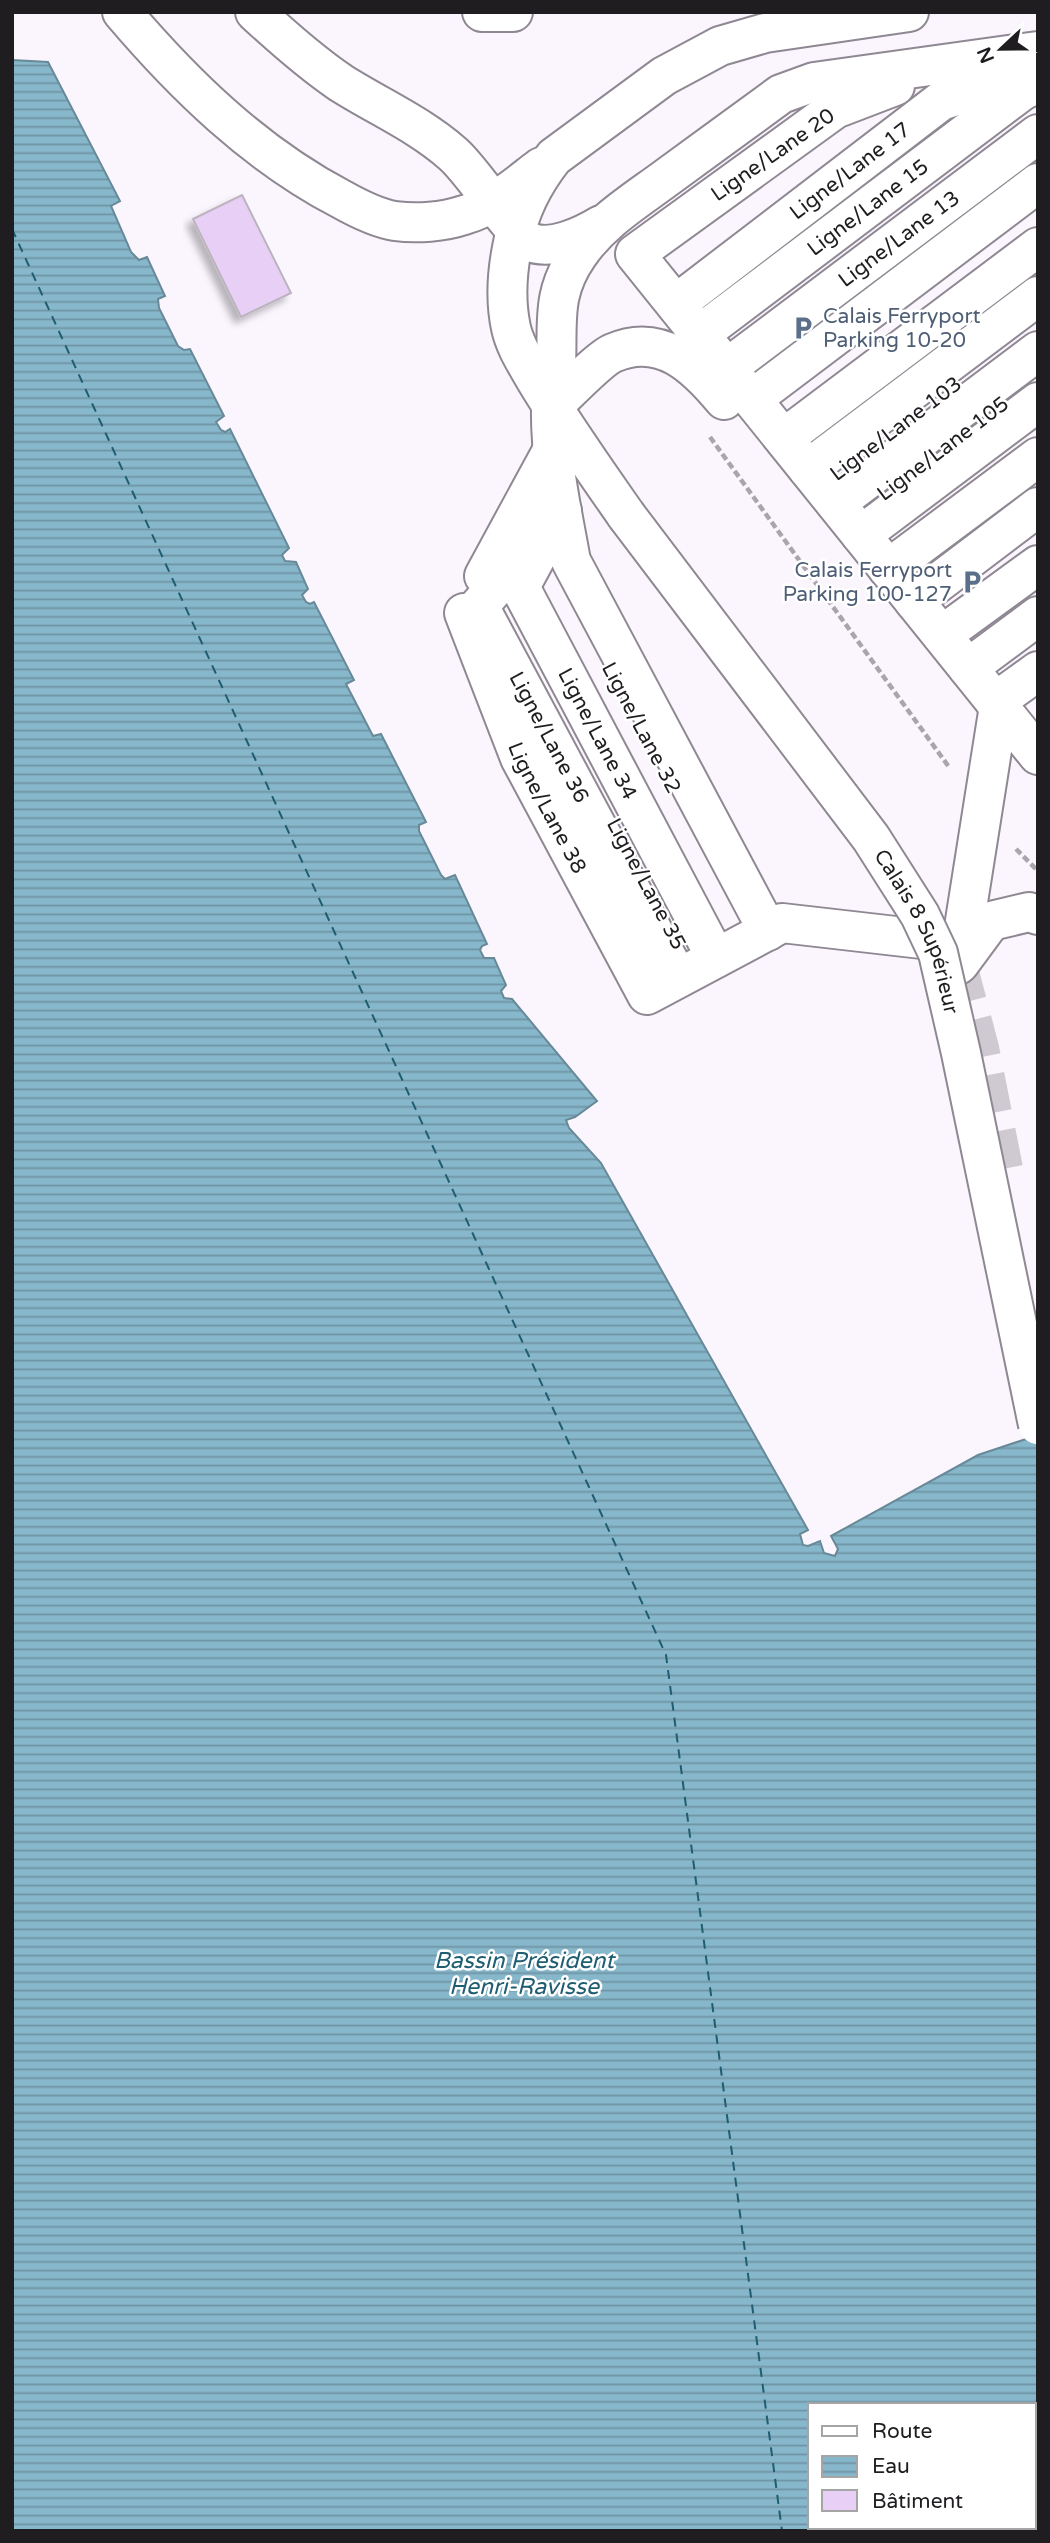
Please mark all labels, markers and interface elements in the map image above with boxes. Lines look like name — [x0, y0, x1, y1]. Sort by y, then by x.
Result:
north arrow — [966, 14, 1036, 84]
text: N — [973, 44, 999, 66]
street label: Ligne/Lane 20 — [706, 103, 840, 207]
street label: Ligne/Lane 17 — [785, 117, 915, 225]
street label: Ligne/Lane 15 — [802, 154, 933, 261]
street label: Ligne/Lane 13 — [833, 185, 964, 292]
place label: Calais Ferryport Parking 10-20 — [823, 304, 980, 353]
parking icon: Calais Ferryport Parking 10-20 — [789, 314, 817, 342]
street label: Ligne/Lane 103 — [825, 371, 967, 487]
street label: Ligne/Lane 105 — [872, 391, 1014, 507]
place label: Calais Ferryport Parking 100-127 — [783, 558, 952, 607]
parking icon: Calais Ferryport Parking 100-127 — [958, 568, 986, 596]
street label: Ligne/Lane 32 — [596, 658, 686, 798]
street label: Ligne/Lane 34 — [553, 664, 642, 804]
street label: Ligne/Lane 36 — [504, 667, 594, 807]
street label: Ligne/Lane 38 — [503, 739, 592, 878]
street label: Ligne/Lane 35 — [601, 814, 691, 954]
street label: Calais 8 Supérieur — [869, 845, 964, 1016]
water label: Bassin Président Henri-Ravisse — [434, 1947, 616, 2001]
legend — [808, 2403, 1036, 2529]
text: Route — [872, 2419, 932, 2444]
text: Eau — [872, 2454, 910, 2479]
text: Bâtiment — [872, 2489, 963, 2514]

